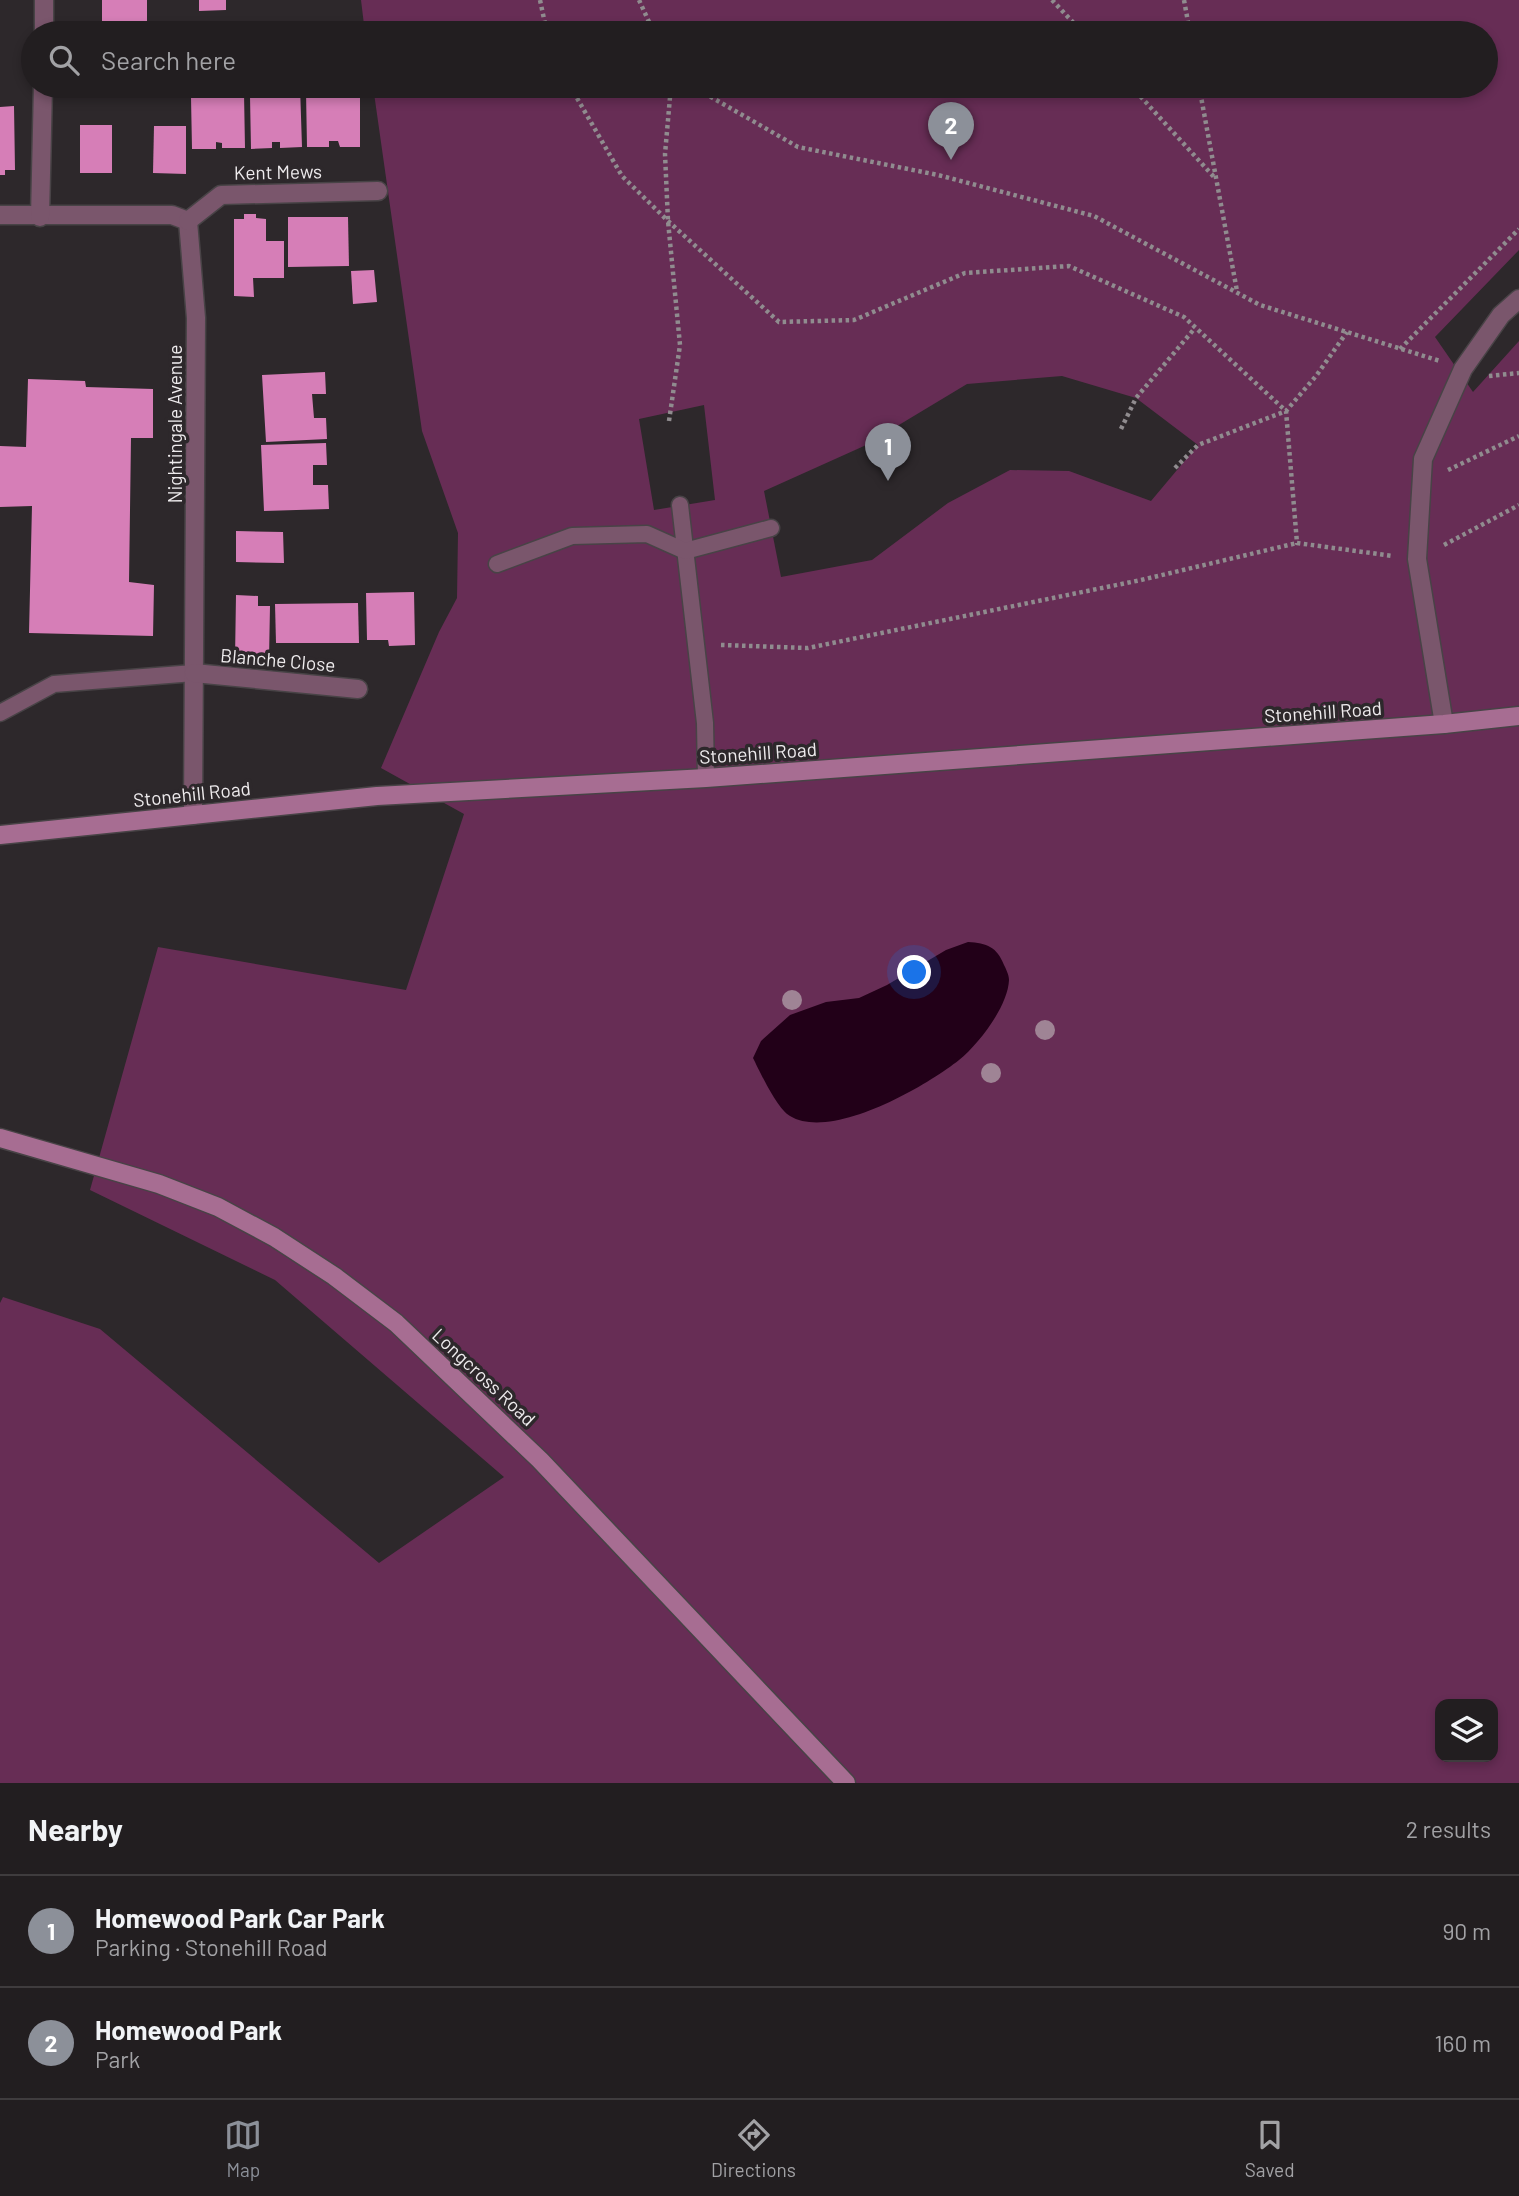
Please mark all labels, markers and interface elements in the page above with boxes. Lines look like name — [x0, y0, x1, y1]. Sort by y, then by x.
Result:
search box — [21, 21, 1498, 98]
icon: search — [45, 41, 83, 79]
text: Search here — [101, 44, 236, 75]
pin: 2 — [928, 102, 974, 160]
street label: Kent Mews — [234, 159, 322, 184]
street label: Nightingale Avenue — [163, 345, 186, 503]
pin: 1 — [865, 423, 911, 481]
street label: Blanche Close — [219, 643, 337, 676]
street label: Stonehill Road — [1263, 696, 1383, 727]
street label: Stonehill Road — [698, 737, 818, 768]
street label: Stonehill Road — [132, 776, 252, 811]
your location — [897, 955, 931, 989]
street label: Longcross Road — [428, 1323, 541, 1430]
map controls — [1435, 1699, 1498, 1762]
button: layers — [1435, 1699, 1498, 1762]
text: Nearby — [28, 1811, 123, 1847]
text: 2 results — [1406, 1815, 1491, 1843]
text: Homewood Park Car Park — [95, 1902, 385, 1933]
text: 1 — [47, 1917, 55, 1945]
text: 90 m — [1442, 1917, 1491, 1945]
text: Parking · Stonehill Road — [95, 1933, 328, 1961]
text: Homewood Park — [95, 2014, 282, 2045]
text: 2 — [45, 2029, 57, 2057]
text: 160 m — [1434, 2029, 1491, 2057]
text: Park — [95, 2045, 140, 2073]
tab: Map — [224, 2116, 262, 2181]
tab: Directions — [711, 2116, 796, 2181]
tab: Saved — [1245, 2116, 1295, 2181]

